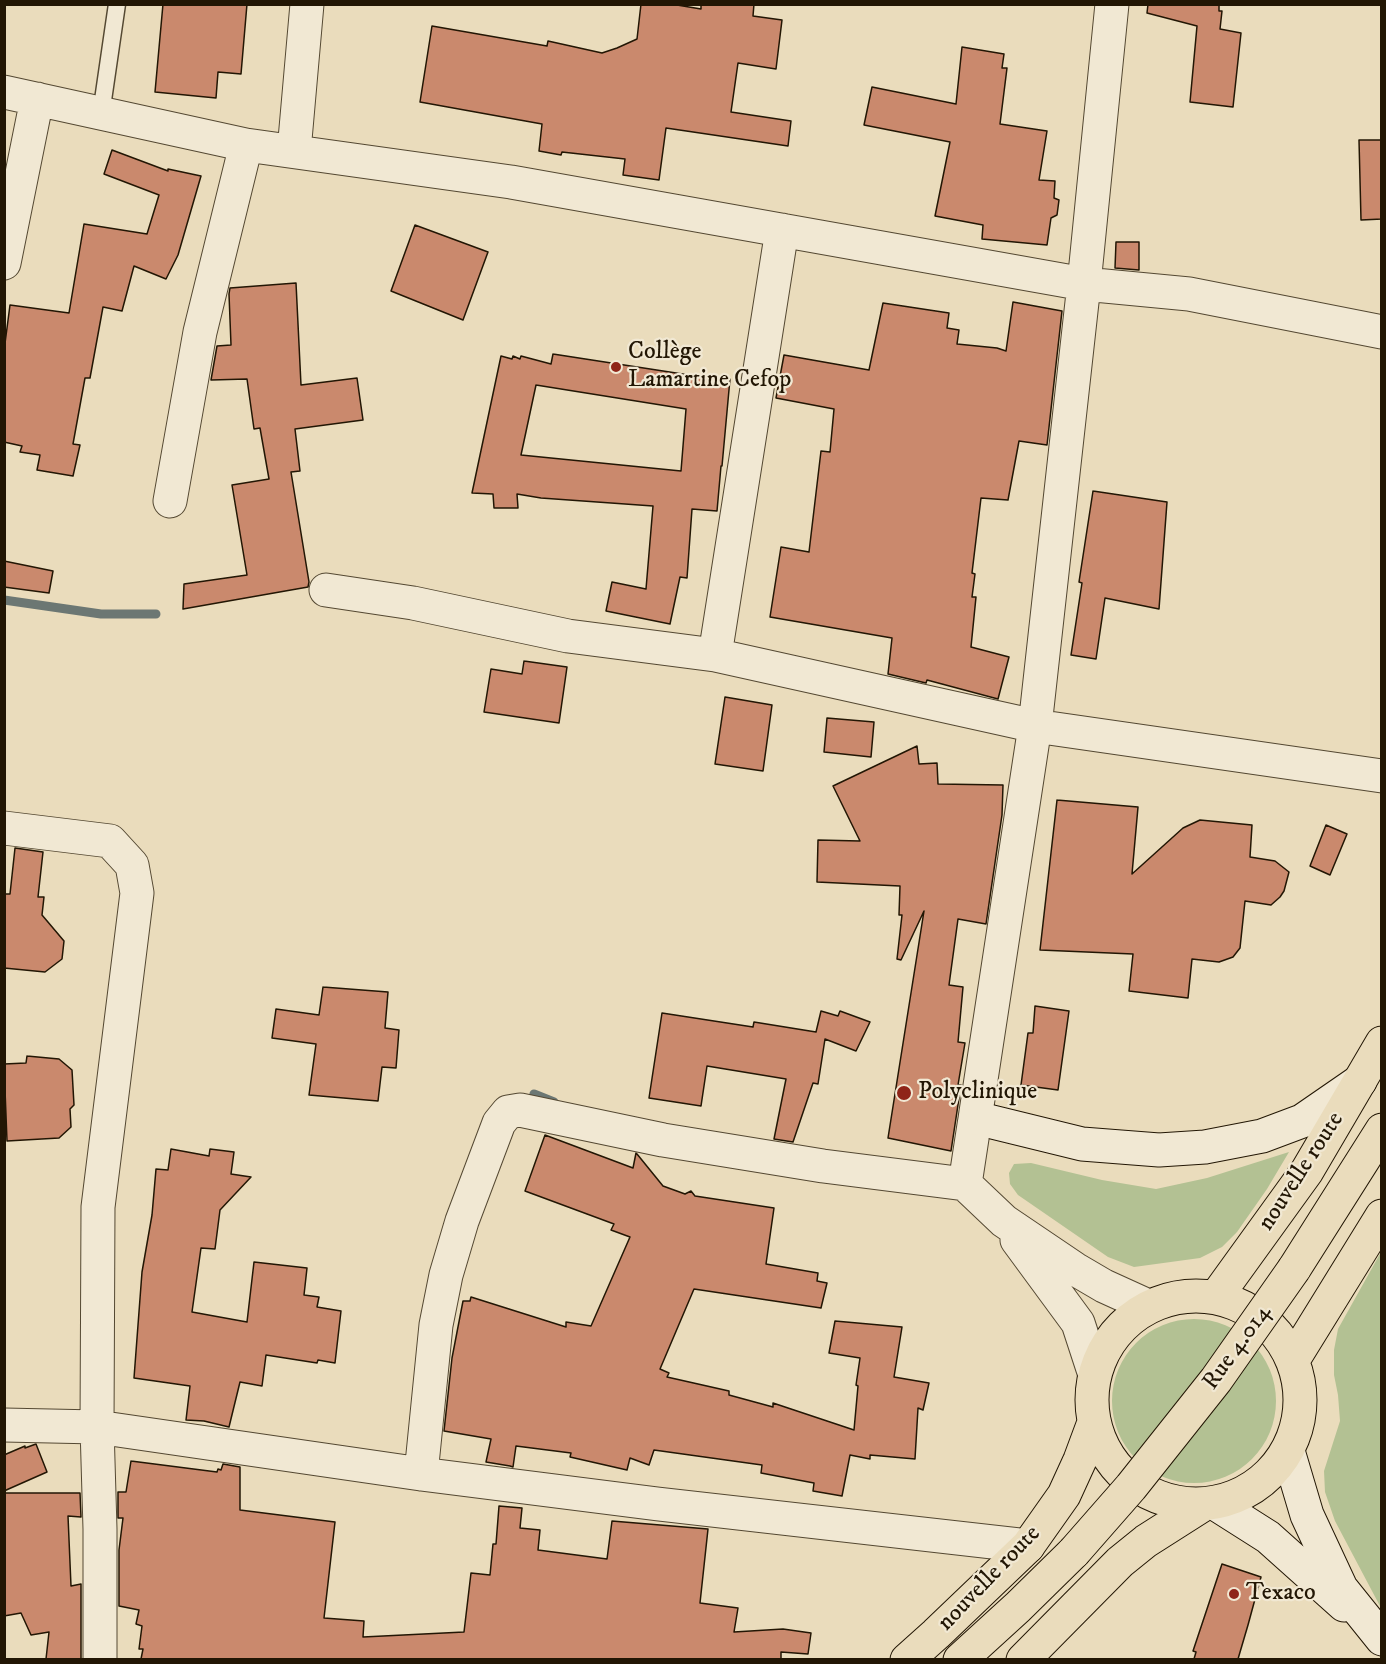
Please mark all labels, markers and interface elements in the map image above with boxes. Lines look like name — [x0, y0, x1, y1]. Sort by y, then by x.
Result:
place label: Collège Lamartine Cefop — [628, 339, 791, 395]
marker: Collège Lamartine Cefop — [609, 360, 623, 374]
place label: Polyclinique — [918, 1079, 1037, 1107]
marker: Polyclinique — [895, 1084, 913, 1102]
street label: nouvelle route — [1253, 1107, 1351, 1237]
street label: Rue 4.014 — [1198, 1300, 1278, 1396]
street label: nouvelle route — [933, 1520, 1047, 1638]
place label: Texaco — [1246, 1580, 1316, 1608]
marker: Texaco — [1227, 1587, 1241, 1601]

